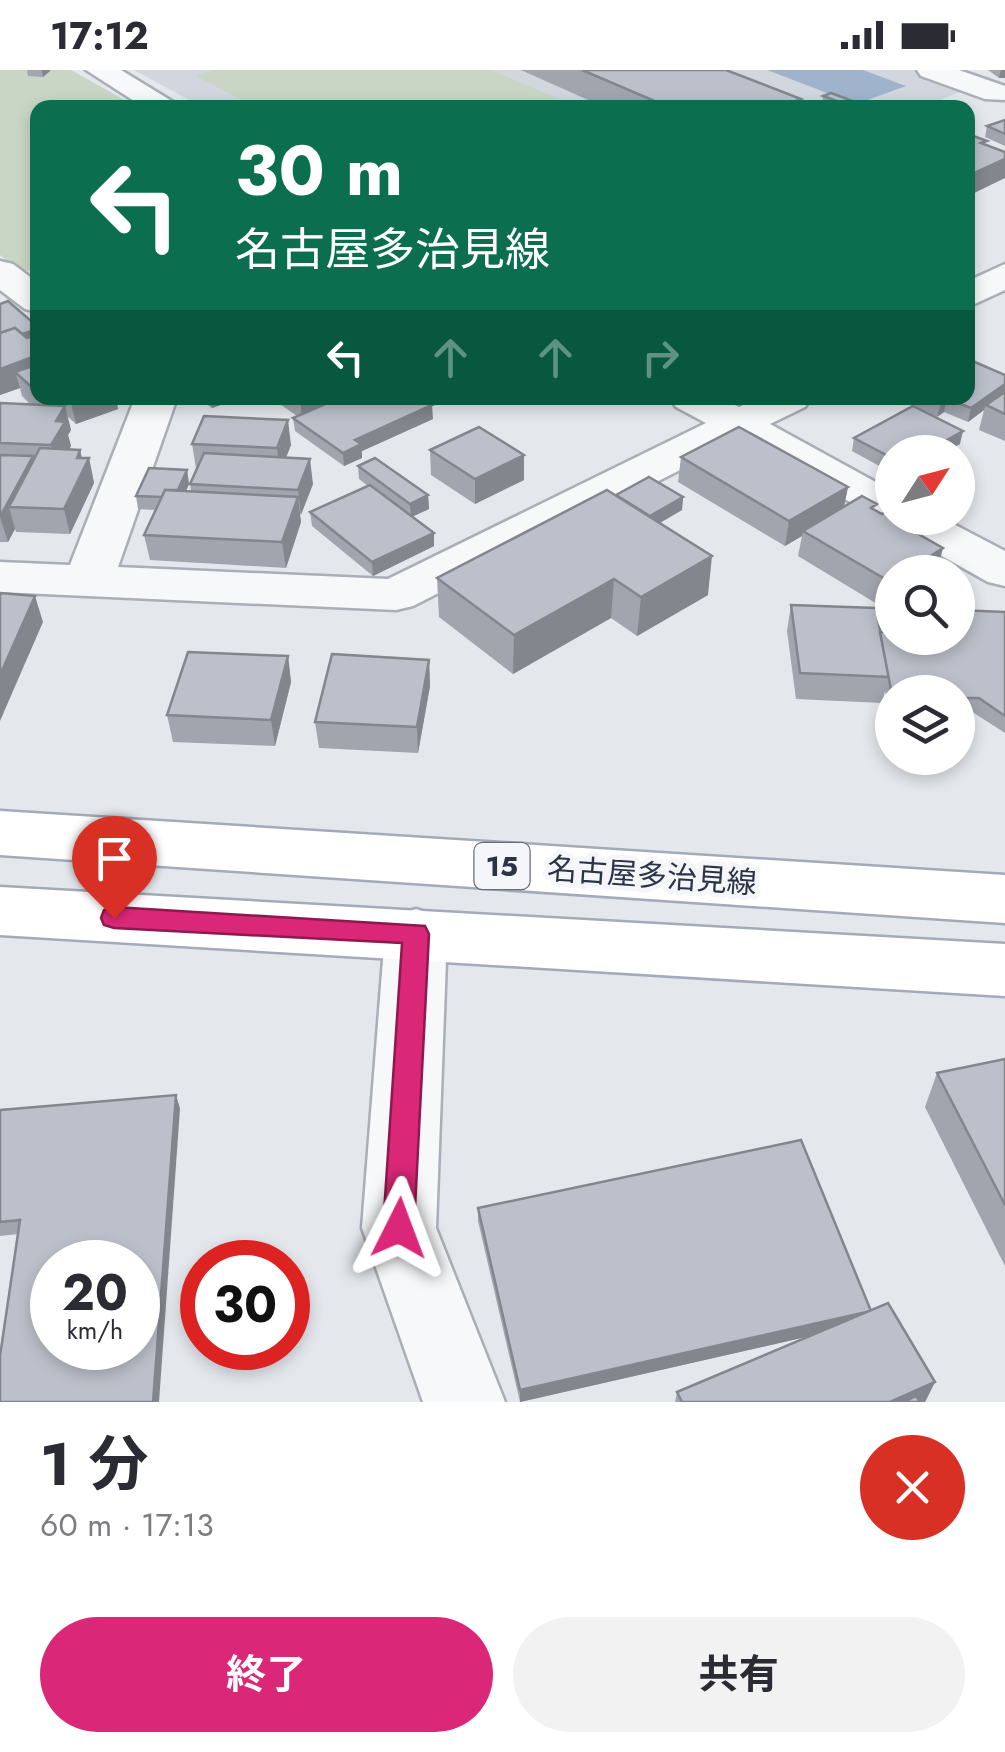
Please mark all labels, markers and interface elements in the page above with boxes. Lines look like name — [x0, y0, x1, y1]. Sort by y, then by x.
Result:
text: 17:12 — [50, 8, 149, 63]
text: 30 m — [235, 120, 403, 221]
icon: left — [70, 140, 200, 270]
text: 名古屋多治見線 — [235, 217, 550, 282]
icon: left — [318, 330, 373, 385]
icon: ahead — [423, 330, 478, 385]
icon: ahead — [528, 330, 583, 385]
icon: right — [633, 330, 688, 385]
north arrow — [875, 435, 975, 535]
map controls — [875, 435, 975, 775]
button: search — [875, 555, 975, 655]
button: layers — [875, 675, 975, 775]
pin — [72, 816, 157, 919]
icon: arrive — [87, 831, 142, 886]
road number: 15 — [474, 843, 530, 889]
street label: 名古屋多治見線 — [546, 847, 758, 904]
position arrow — [347, 1176, 451, 1280]
speed limit sign: 30 — [180, 1240, 310, 1370]
text: 20 — [62, 1256, 128, 1329]
text: km/h — [67, 1312, 123, 1348]
text: 1 分 — [40, 1421, 149, 1508]
button: close — [860, 1435, 965, 1540]
text: 60 m · 17:13 — [40, 1502, 214, 1548]
button: 終了 — [40, 1617, 493, 1732]
button: 共有 — [513, 1617, 965, 1732]

